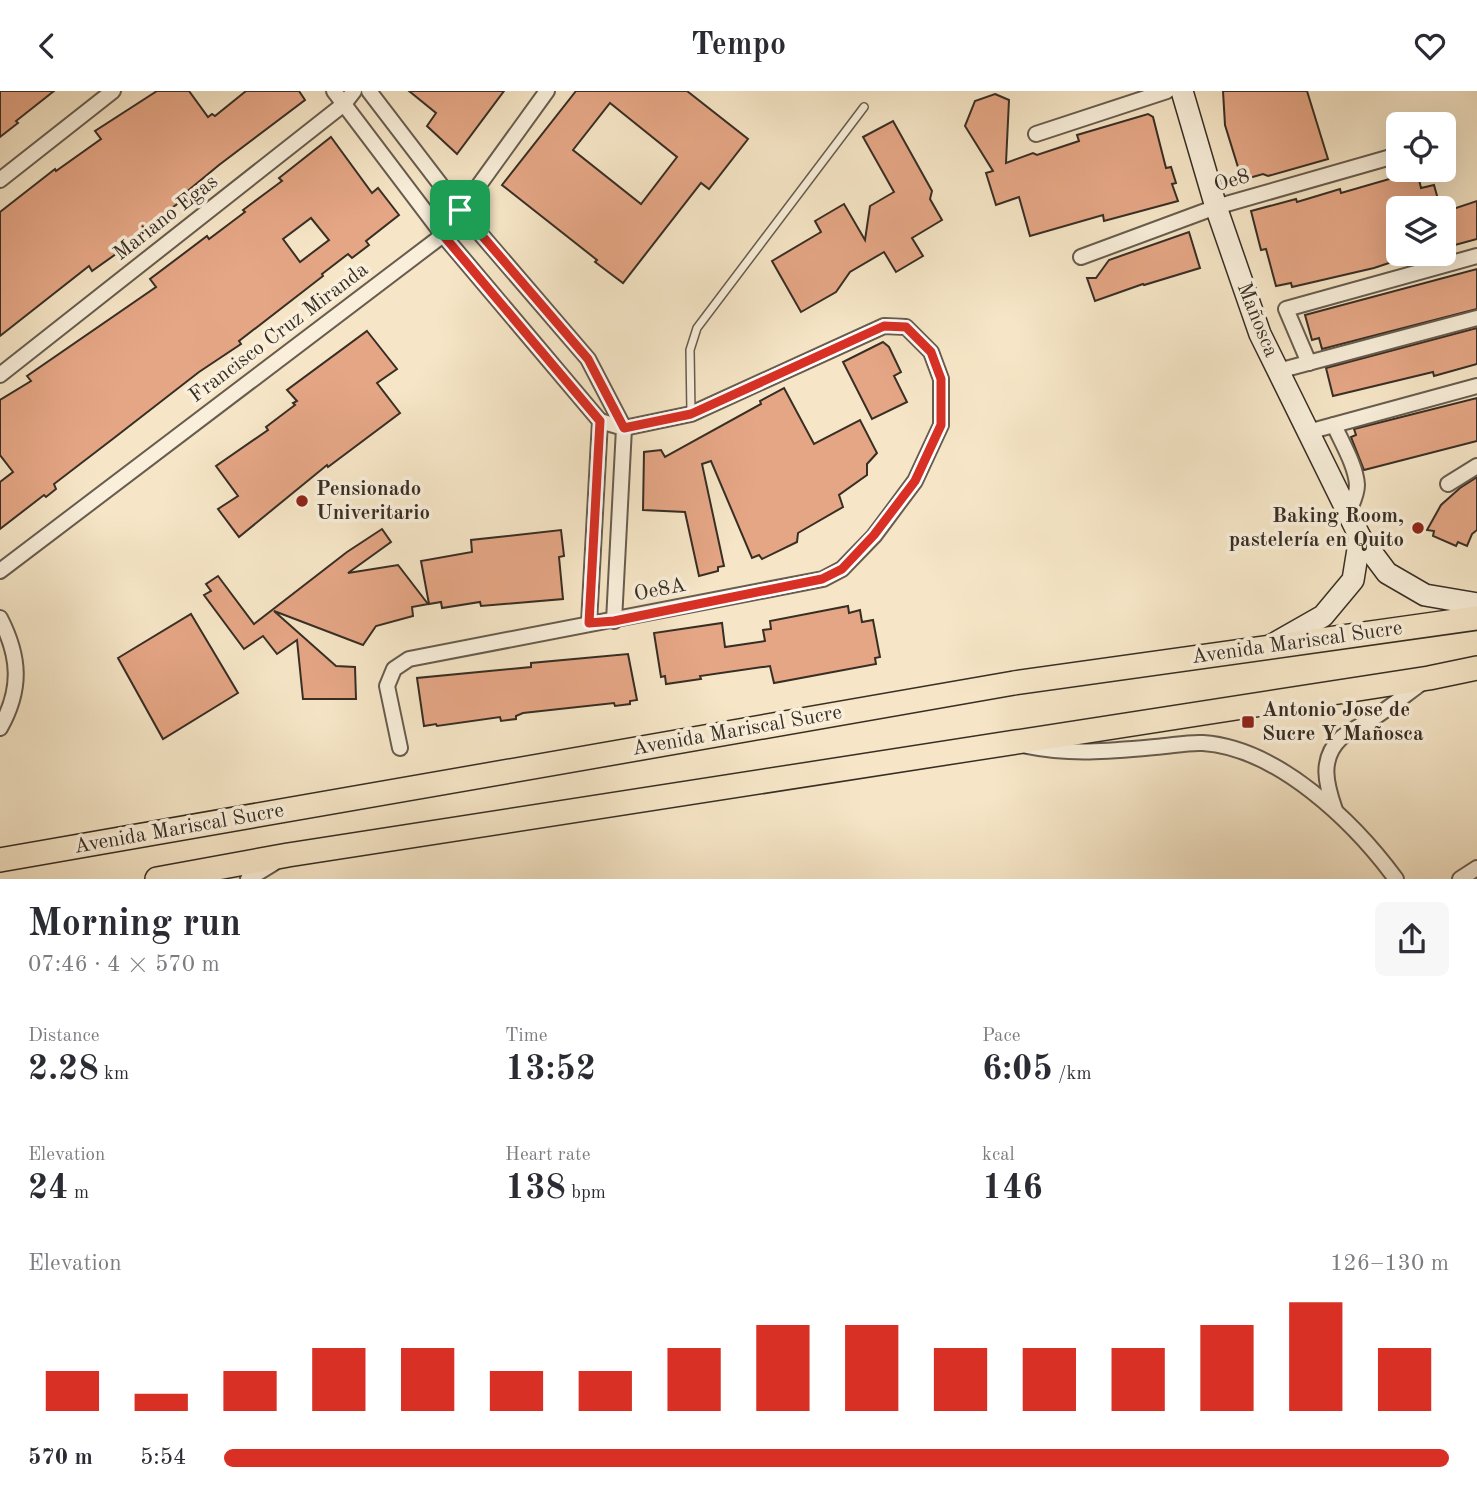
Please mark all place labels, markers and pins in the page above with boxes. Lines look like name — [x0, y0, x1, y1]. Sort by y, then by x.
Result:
pin — [430, 180, 490, 240]
place label: Pensionado Univeritario — [316, 479, 430, 524]
marker: Pensionado Univeritario — [294, 493, 310, 509]
place label: Baking Room, pastelería en Quito — [1229, 506, 1404, 551]
marker: Baking Room, pastelería en Quito — [1410, 520, 1426, 536]
place label: Antonio Jose de Sucre Y Mañosca — [1262, 700, 1424, 745]
marker: Antonio Jose de Sucre Y Mañosca — [1240, 714, 1256, 730]

